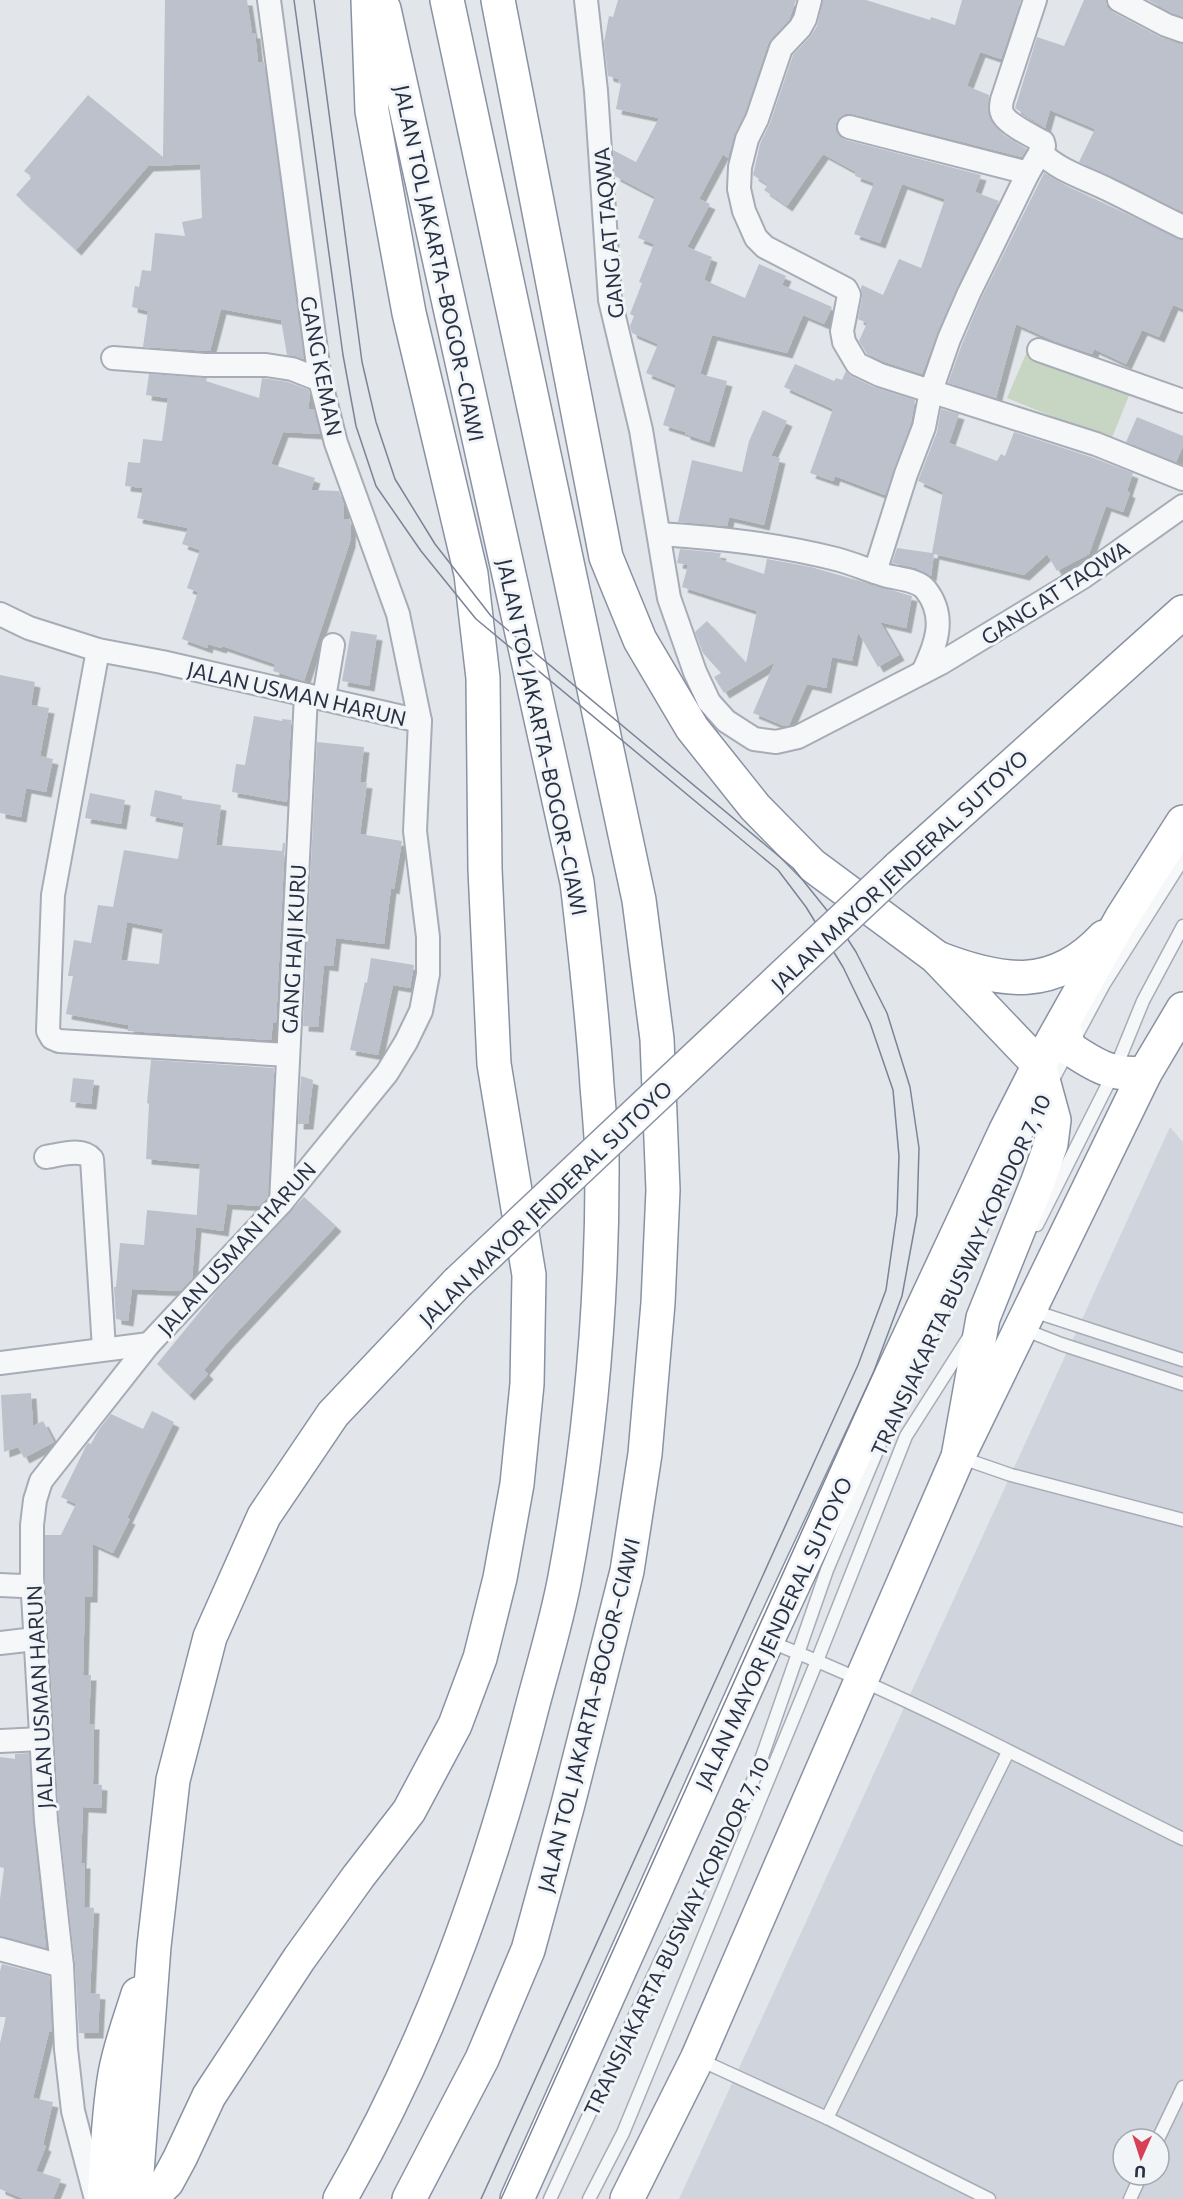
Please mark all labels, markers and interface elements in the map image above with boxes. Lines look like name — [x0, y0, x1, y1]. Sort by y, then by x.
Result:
street label: JALAN TOL JAKARTA–BOGOR–CIAWI — [390, 82, 490, 444]
street label: GANG AT TAQWA — [588, 146, 628, 320]
street label: GANG KEMAN — [296, 294, 348, 438]
street label: GANG AT TAQWA — [976, 535, 1134, 649]
street label: JALAN TOL JAKARTA–BOGOR–CIAWI — [493, 556, 593, 918]
street label: JALAN USMAN HARUN — [185, 656, 409, 730]
street label: JALAN MAYOR JENDERAL SUTOYO — [766, 744, 1032, 996]
street label: GANG HAJI KURU — [276, 864, 310, 1034]
street label: JALAN MAYOR JENDERAL SUTOYO — [413, 1075, 677, 1331]
street label: TRANSJAKARTA BUSWAY KORIDOR 7, 10 — [865, 1090, 1055, 1460]
street label: JALAN USMAN HARUN — [152, 1156, 320, 1340]
street label: JALAN MAYOR JENDERAL SUTOYO — [689, 1473, 857, 1793]
street label: JALAN TOL JAKARTA–BOGOR–CIAWI — [532, 1535, 644, 1895]
street label: JALAN USMAN HARUN — [21, 1584, 57, 1810]
street label: TRANSJAKARTA BUSWAY KORIDOR 7, 10 — [578, 1752, 774, 2120]
north arrow — [1111, 2127, 1171, 2187]
text: U — [1134, 2163, 1147, 2182]

